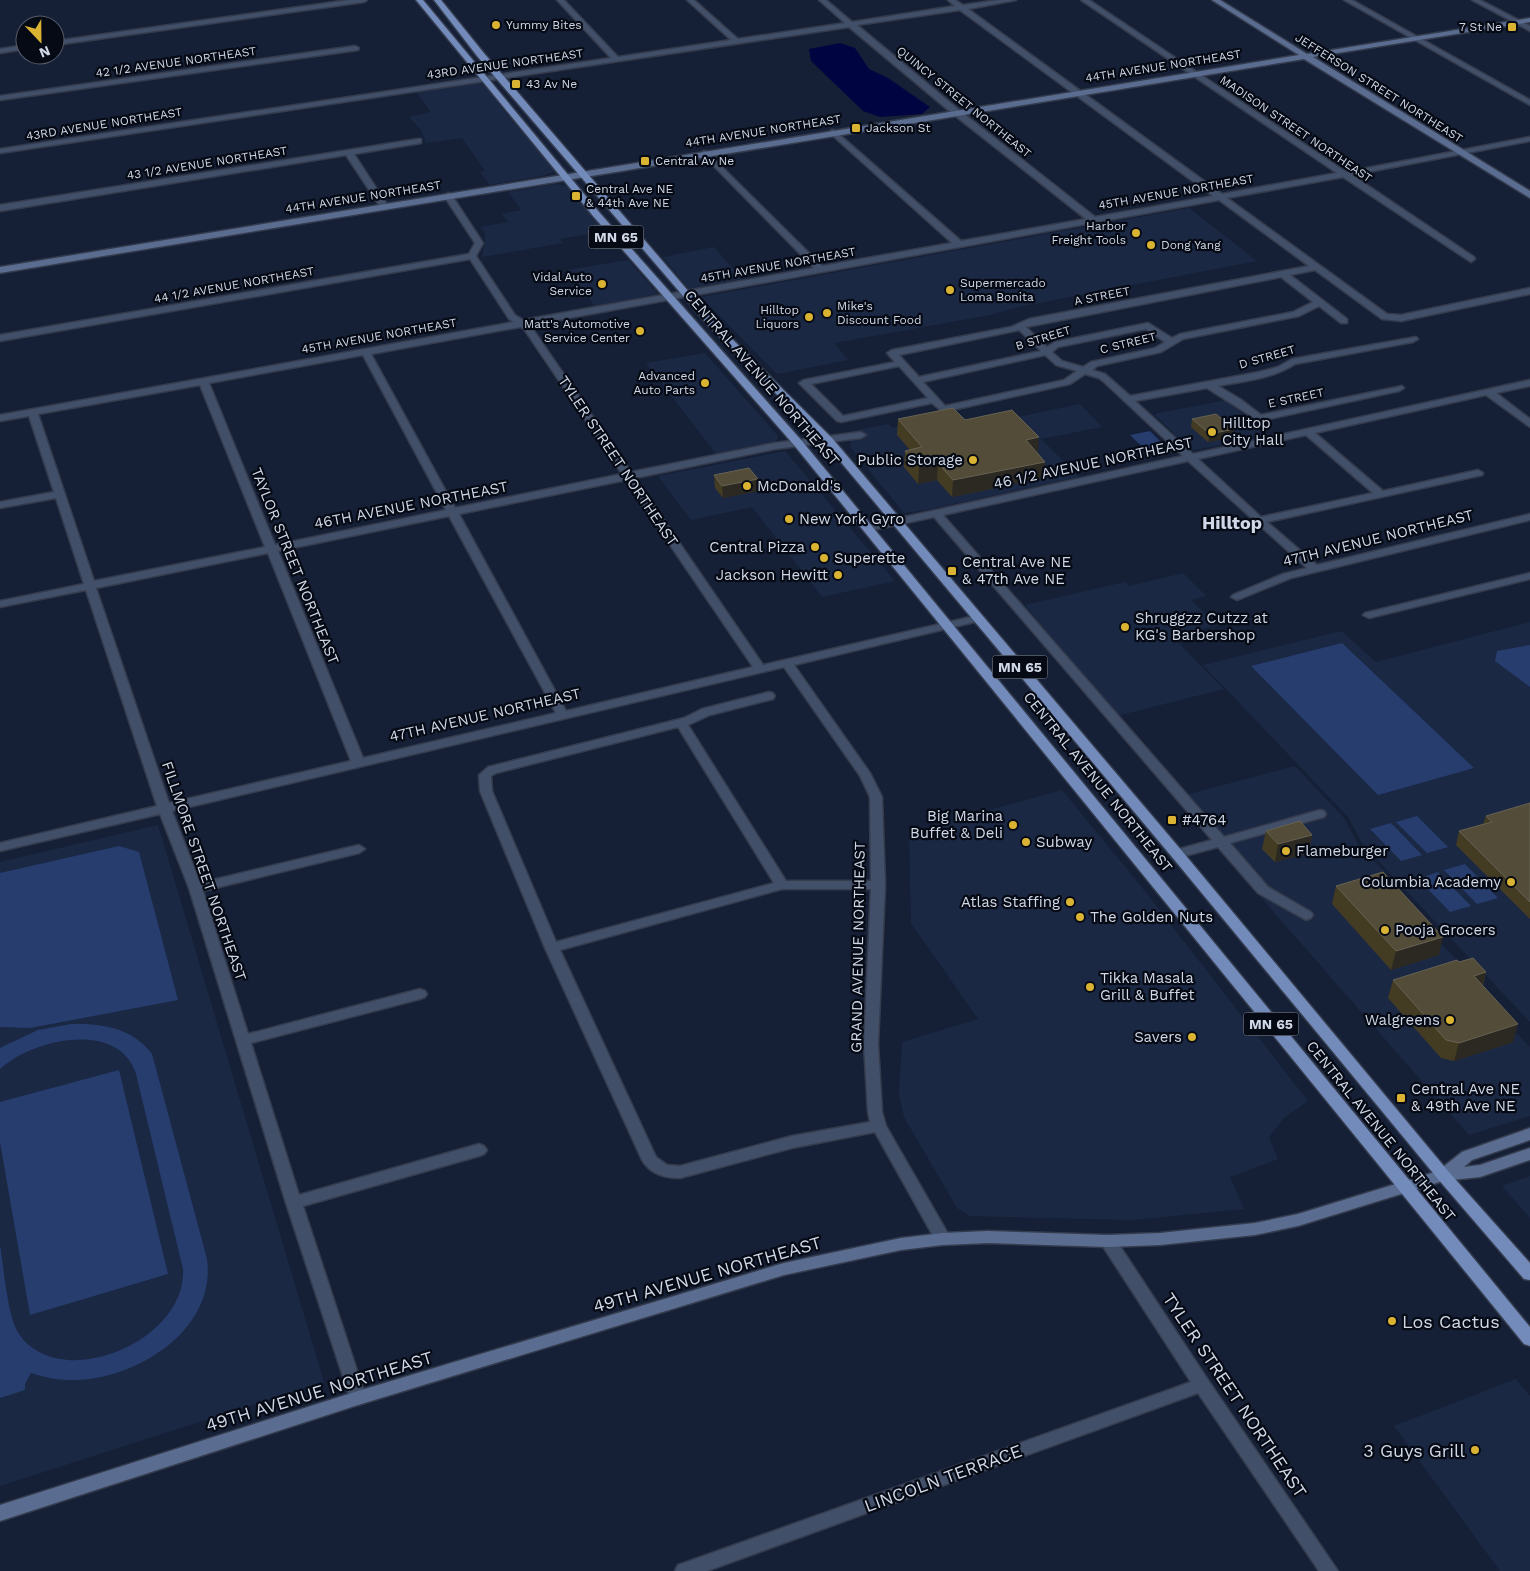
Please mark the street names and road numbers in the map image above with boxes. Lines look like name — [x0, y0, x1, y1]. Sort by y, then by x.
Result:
street label: JEFFERSON STREET NORTHEAST — [1293, 30, 1465, 146]
street label: QUINCY STREET NORTHEAST — [894, 43, 1034, 161]
street label: 42 1/2 AVENUE NORTHEAST — [95, 44, 257, 80]
street label: 43RD AVENUE NORTHEAST — [426, 46, 584, 82]
street label: 44TH AVENUE NORTHEAST — [1084, 47, 1242, 85]
street label: MADISON STREET NORTHEAST — [1217, 73, 1375, 185]
street label: 43RD AVENUE NORTHEAST — [25, 105, 183, 143]
street label: 44TH AVENUE NORTHEAST — [684, 112, 842, 150]
street label: 43 1/2 AVENUE NORTHEAST — [126, 143, 288, 183]
street label: 45TH AVENUE NORTHEAST — [1097, 171, 1255, 213]
street label: 44TH AVENUE NORTHEAST — [284, 178, 442, 216]
road number: MN 65 — [588, 226, 644, 248]
street label: 45TH AVENUE NORTHEAST — [699, 244, 857, 286]
street label: 44 1/2 AVENUE NORTHEAST — [153, 264, 315, 306]
street label: A STREET — [1073, 284, 1131, 308]
street label: CENTRAL AVENUE NORTHEAST — [681, 286, 843, 470]
street label: 45TH AVENUE NORTHEAST — [300, 315, 458, 357]
street label: B STREET — [1014, 323, 1072, 353]
street label: C STREET — [1098, 329, 1158, 357]
street label: D STREET — [1237, 342, 1297, 372]
street label: TYLER STREET NORTHEAST — [554, 372, 682, 550]
street label: E STREET — [1267, 385, 1325, 411]
street label: 46 1/2 AVENUE NORTHEAST — [992, 433, 1194, 493]
street label: TAYLOR STREET NORTHEAST — [247, 465, 343, 667]
street label: 46TH AVENUE NORTHEAST — [313, 477, 509, 533]
street label: 47TH AVENUE NORTHEAST — [1281, 506, 1475, 570]
road number: MN 65 — [992, 656, 1048, 679]
street label: 47TH AVENUE NORTHEAST — [388, 684, 582, 746]
street label: CENTRAL AVENUE NORTHEAST — [1020, 688, 1176, 876]
street label: FILLMORE STREET NORTHEAST — [158, 759, 250, 983]
street label: GRAND AVENUE NORTHEAST — [847, 841, 869, 1053]
road number: MN 65 — [1244, 1012, 1298, 1036]
street label: CENTRAL AVENUE NORTHEAST — [1303, 1037, 1459, 1225]
street label: 49TH AVENUE NORTHEAST — [590, 1231, 824, 1317]
street label: TYLER STREET NORTHEAST — [1159, 1289, 1311, 1501]
street label: 49TH AVENUE NORTHEAST — [203, 1346, 435, 1436]
street label: LINCOLN TERRACE — [861, 1440, 1025, 1516]

